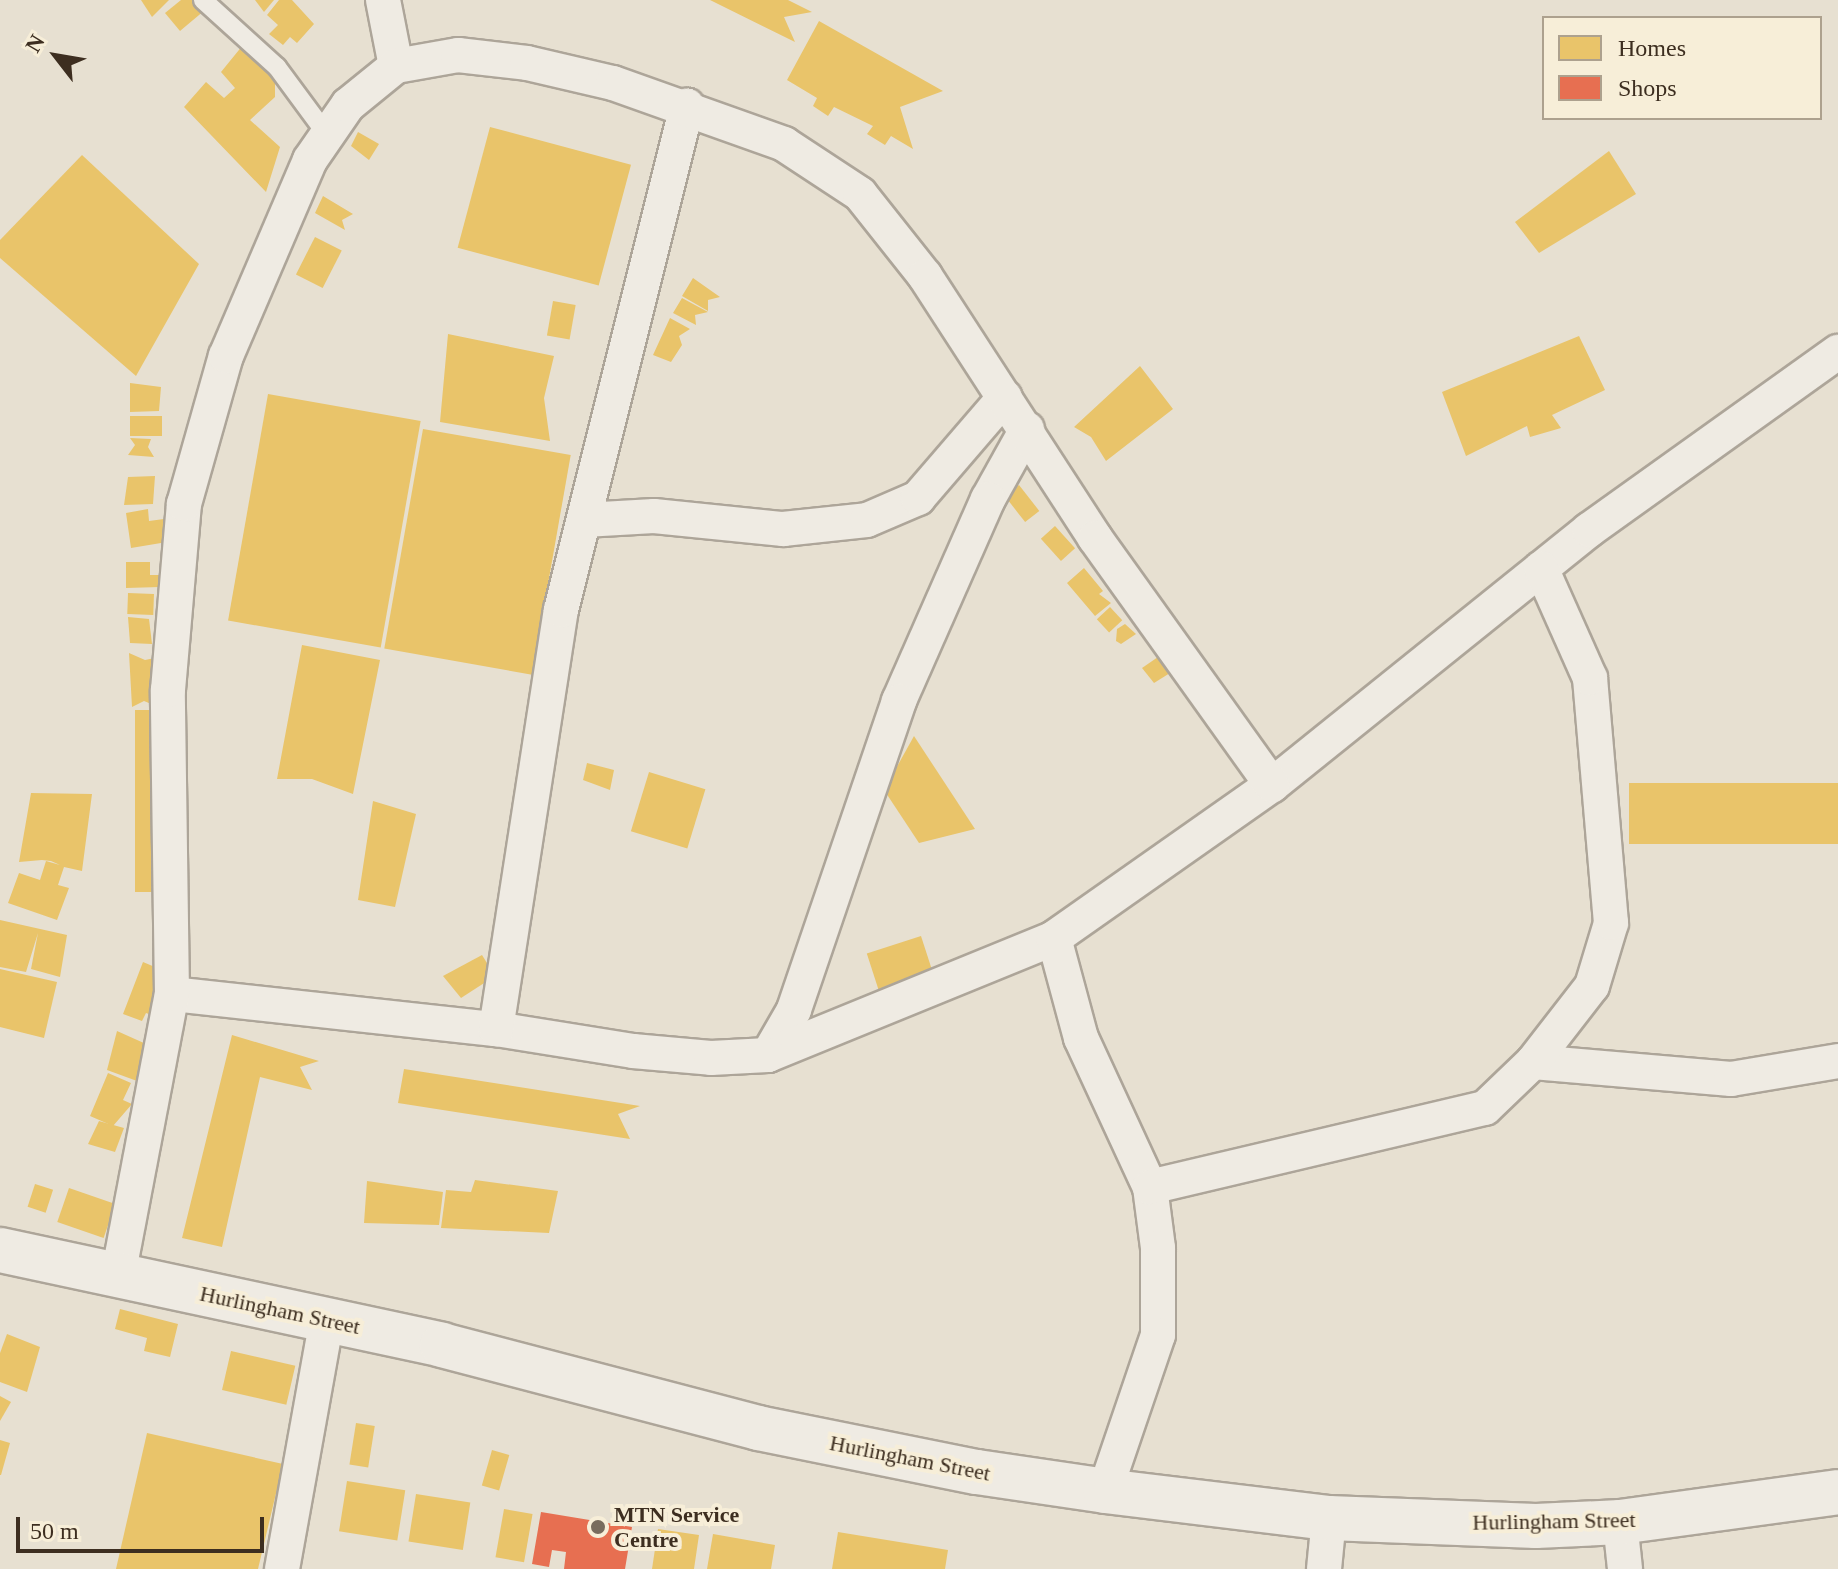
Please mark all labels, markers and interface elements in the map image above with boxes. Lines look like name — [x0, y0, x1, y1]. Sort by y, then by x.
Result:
north arrow — [16, 16, 96, 96]
legend — [1542, 16, 1822, 120]
text: N — [20, 30, 50, 57]
text: Homes — [1618, 35, 1686, 61]
text: Shops — [1618, 75, 1677, 101]
street label: Hurlingham Street — [197, 1280, 363, 1340]
street label: Hurlingham Street — [827, 1429, 993, 1487]
scale bar — [20, 1501, 268, 1551]
place label: MTN Service Centre — [614, 1501, 739, 1552]
street label: Hurlingham Street — [1472, 1506, 1636, 1536]
text: 50 m — [30, 1518, 79, 1544]
marker: MTN Service Centre — [589, 1518, 607, 1536]

